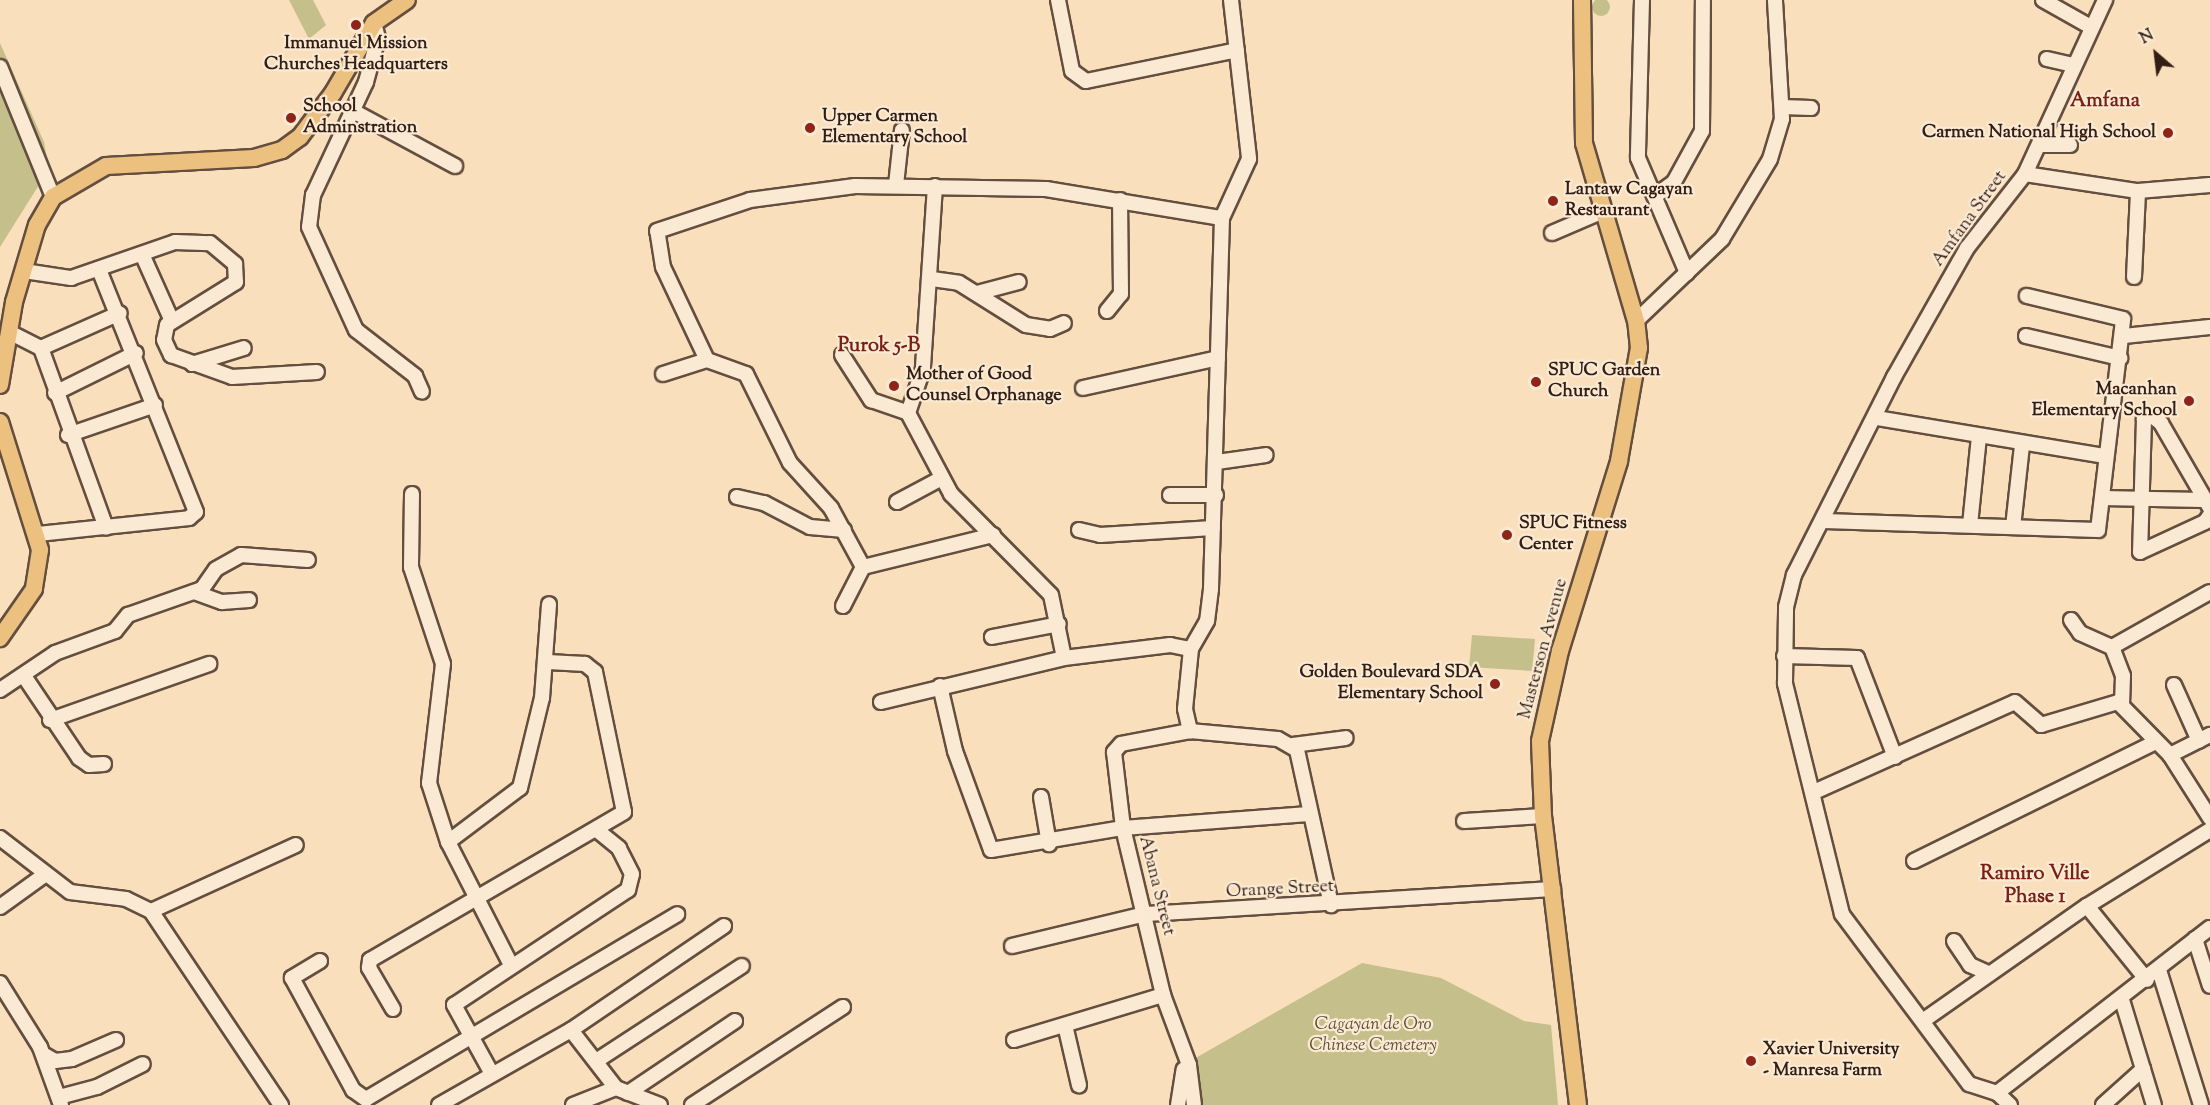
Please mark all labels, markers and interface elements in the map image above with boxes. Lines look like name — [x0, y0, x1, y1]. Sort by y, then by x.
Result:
marker: Immanuel Mission Churches Headquarters — [349, 18, 363, 32]
north arrow — [2126, 24, 2186, 84]
text: N — [2136, 25, 2158, 51]
place label: Immanuel Mission Churches Headquarters — [264, 34, 448, 76]
district label: Amfana — [2070, 89, 2140, 113]
place label: School Adminstration — [303, 97, 417, 140]
place label: Upper Carmen Elementary School — [822, 107, 967, 150]
marker: School Adminstration — [284, 111, 298, 125]
marker: Upper Carmen Elementary School — [803, 121, 817, 135]
place label: Carmen National High School — [1922, 122, 2156, 144]
marker: Carmen National High School — [2161, 126, 2175, 140]
street label: Amfana Street — [1928, 167, 2012, 271]
place label: Lantaw Cagayan Restaurant — [1565, 180, 1693, 222]
marker: Lantaw Cagayan Restaurant — [1546, 194, 1560, 208]
district label: Purok 5-B — [838, 334, 920, 358]
place label: SPUC Garden Church — [1548, 361, 1660, 404]
place label: Mother of Good Counsel Orphanage — [906, 365, 1062, 407]
marker: SPUC Garden Church — [1529, 375, 1543, 389]
marker: Mother of Good Counsel Orphanage — [887, 379, 901, 393]
place label: Macanhan Elementary School — [2032, 380, 2177, 422]
marker: Macanhan Elementary School — [2182, 394, 2196, 408]
place label: SPUC Fitness Center — [1519, 514, 1627, 556]
marker: SPUC Fitness Center — [1500, 528, 1514, 542]
street label: Masterson Avenue — [1515, 576, 1573, 722]
place label: Golden Boulevard SDA Elementary School — [1299, 663, 1483, 706]
marker: Golden Boulevard SDA Elementary School — [1488, 677, 1502, 691]
street label: Abana Street — [1133, 834, 1179, 938]
district label: Ramiro Ville Phase 1 — [1980, 862, 2090, 909]
street label: Orange Street — [1225, 876, 1335, 904]
park label: Cagayan de Oro Chinese Cemetery — [1309, 1015, 1437, 1058]
place label: Xavier University - Manresa Farm — [1763, 1040, 1900, 1082]
marker: Xavier University - Manresa Farm — [1744, 1054, 1758, 1068]

